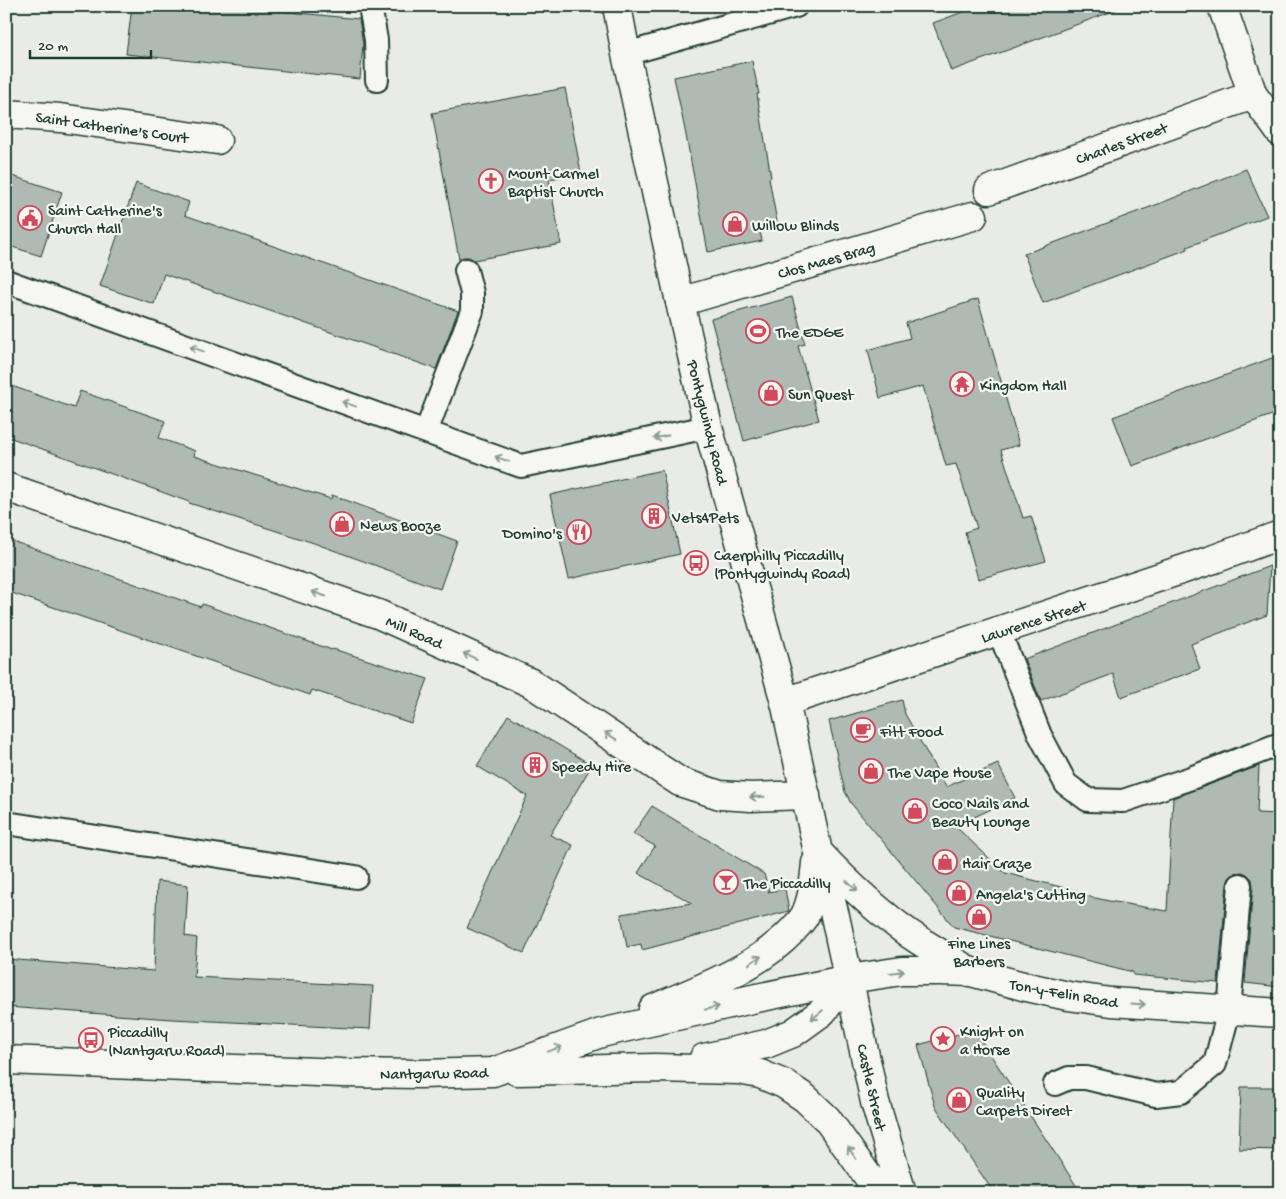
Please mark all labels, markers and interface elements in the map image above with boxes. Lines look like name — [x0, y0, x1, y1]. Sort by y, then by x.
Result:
scale bar — [30, 28, 151, 60]
text: 20 m — [38, 38, 68, 56]
street label: Saint Catherine's Court — [34, 109, 191, 150]
street label: Charles Street — [1074, 119, 1172, 171]
place label: Mount Carmel Baptist Church — [507, 166, 604, 203]
church icon: Mount Carmel Baptist Church — [478, 168, 504, 194]
place label: Saint Catherine's Church Hall — [48, 203, 163, 240]
public building icon: Saint Catherine's Church Hall — [17, 205, 43, 231]
shop icon: Willow Blinds — [722, 211, 748, 237]
place label: Willow Blinds — [752, 218, 840, 237]
street label: Clos Maes Brag — [776, 239, 878, 285]
sports icon: The EDGE — [745, 318, 771, 344]
place label: The EDGE — [775, 325, 844, 344]
one-way arrow — [189, 344, 205, 353]
street label: Pontygwindy Road — [681, 358, 731, 489]
temple icon: Kingdom Hall — [949, 371, 975, 397]
place label: Kingdom Hall — [980, 378, 1067, 397]
shop icon: Sun Quest — [758, 380, 784, 406]
place label: Sun Quest — [788, 387, 855, 406]
one-way arrow — [342, 399, 358, 408]
one-way arrow — [653, 433, 669, 442]
one-way arrow — [495, 454, 511, 463]
building icon: Vets4Pets — [641, 503, 667, 529]
place label: Vets4Pets — [671, 510, 740, 529]
shop icon: News Booze — [329, 511, 355, 537]
place label: News Booze — [360, 518, 442, 537]
restaurant icon: Domino's — [566, 519, 592, 545]
place label: Domino's — [502, 526, 563, 545]
place label: Caerphilly Piccadilly (Pontygwindy Road) — [714, 548, 851, 585]
bus stop icon: Caerphilly Piccadilly (Pontygwindy Road) — [683, 550, 709, 576]
one-way arrow — [312, 589, 328, 599]
street label: Lawrence Street — [979, 597, 1090, 649]
street label: Mill Road — [382, 613, 446, 656]
one-way arrow — [463, 650, 478, 660]
cafe icon: Fitt Food — [850, 717, 876, 743]
place label: Fitt Food — [879, 724, 944, 743]
one-way arrow — [604, 730, 618, 740]
building icon: Speedy Hire — [522, 752, 548, 778]
shop icon: The Vape House — [858, 758, 884, 784]
place label: Speedy Hire — [552, 759, 632, 778]
place label: The Vape House — [887, 765, 992, 784]
one-way arrow — [749, 792, 766, 802]
place label: Coco Nails and Beauty Lounge — [931, 796, 1030, 833]
shop icon: Coco Nails and Beauty Lounge — [902, 798, 928, 824]
shop icon: Hair Craze — [932, 849, 958, 875]
place label: Hair Craze — [962, 856, 1032, 875]
bar icon: The Piccadilly — [713, 869, 739, 895]
place label: The Piccadilly — [743, 876, 831, 895]
shop icon: Angela's Cutting — [946, 880, 972, 906]
one-way arrow — [845, 881, 858, 892]
place label: Angela's Cutting — [976, 887, 1086, 906]
shop icon: Fine Lines Barbers — [966, 904, 992, 930]
place label: Fine Lines Barbers — [947, 936, 1011, 973]
one-way arrow — [748, 955, 762, 965]
one-way arrow — [889, 967, 905, 977]
street label: Ton-y-Felin Road — [1007, 976, 1121, 1015]
one-way arrow — [1130, 999, 1146, 1009]
one-way arrow — [704, 1003, 720, 1012]
one-way arrow — [810, 1010, 823, 1021]
place label: Knight on a Horse — [960, 1024, 1024, 1061]
place label: Piccadilly (Nantgarw Road) — [107, 1025, 225, 1062]
place icon: Knight on a Horse — [930, 1026, 956, 1052]
bus stop icon: Piccadilly (Nantgarw Road) — [78, 1027, 104, 1053]
street label: Castle Street — [850, 1043, 889, 1134]
one-way arrow — [547, 1044, 562, 1053]
street label: Nantgarw Road — [380, 1065, 490, 1086]
place label: Quality Carpets Direct — [976, 1085, 1073, 1122]
shop icon: Quality Carpets Direct — [946, 1087, 972, 1113]
one-way arrow — [847, 1146, 857, 1160]

